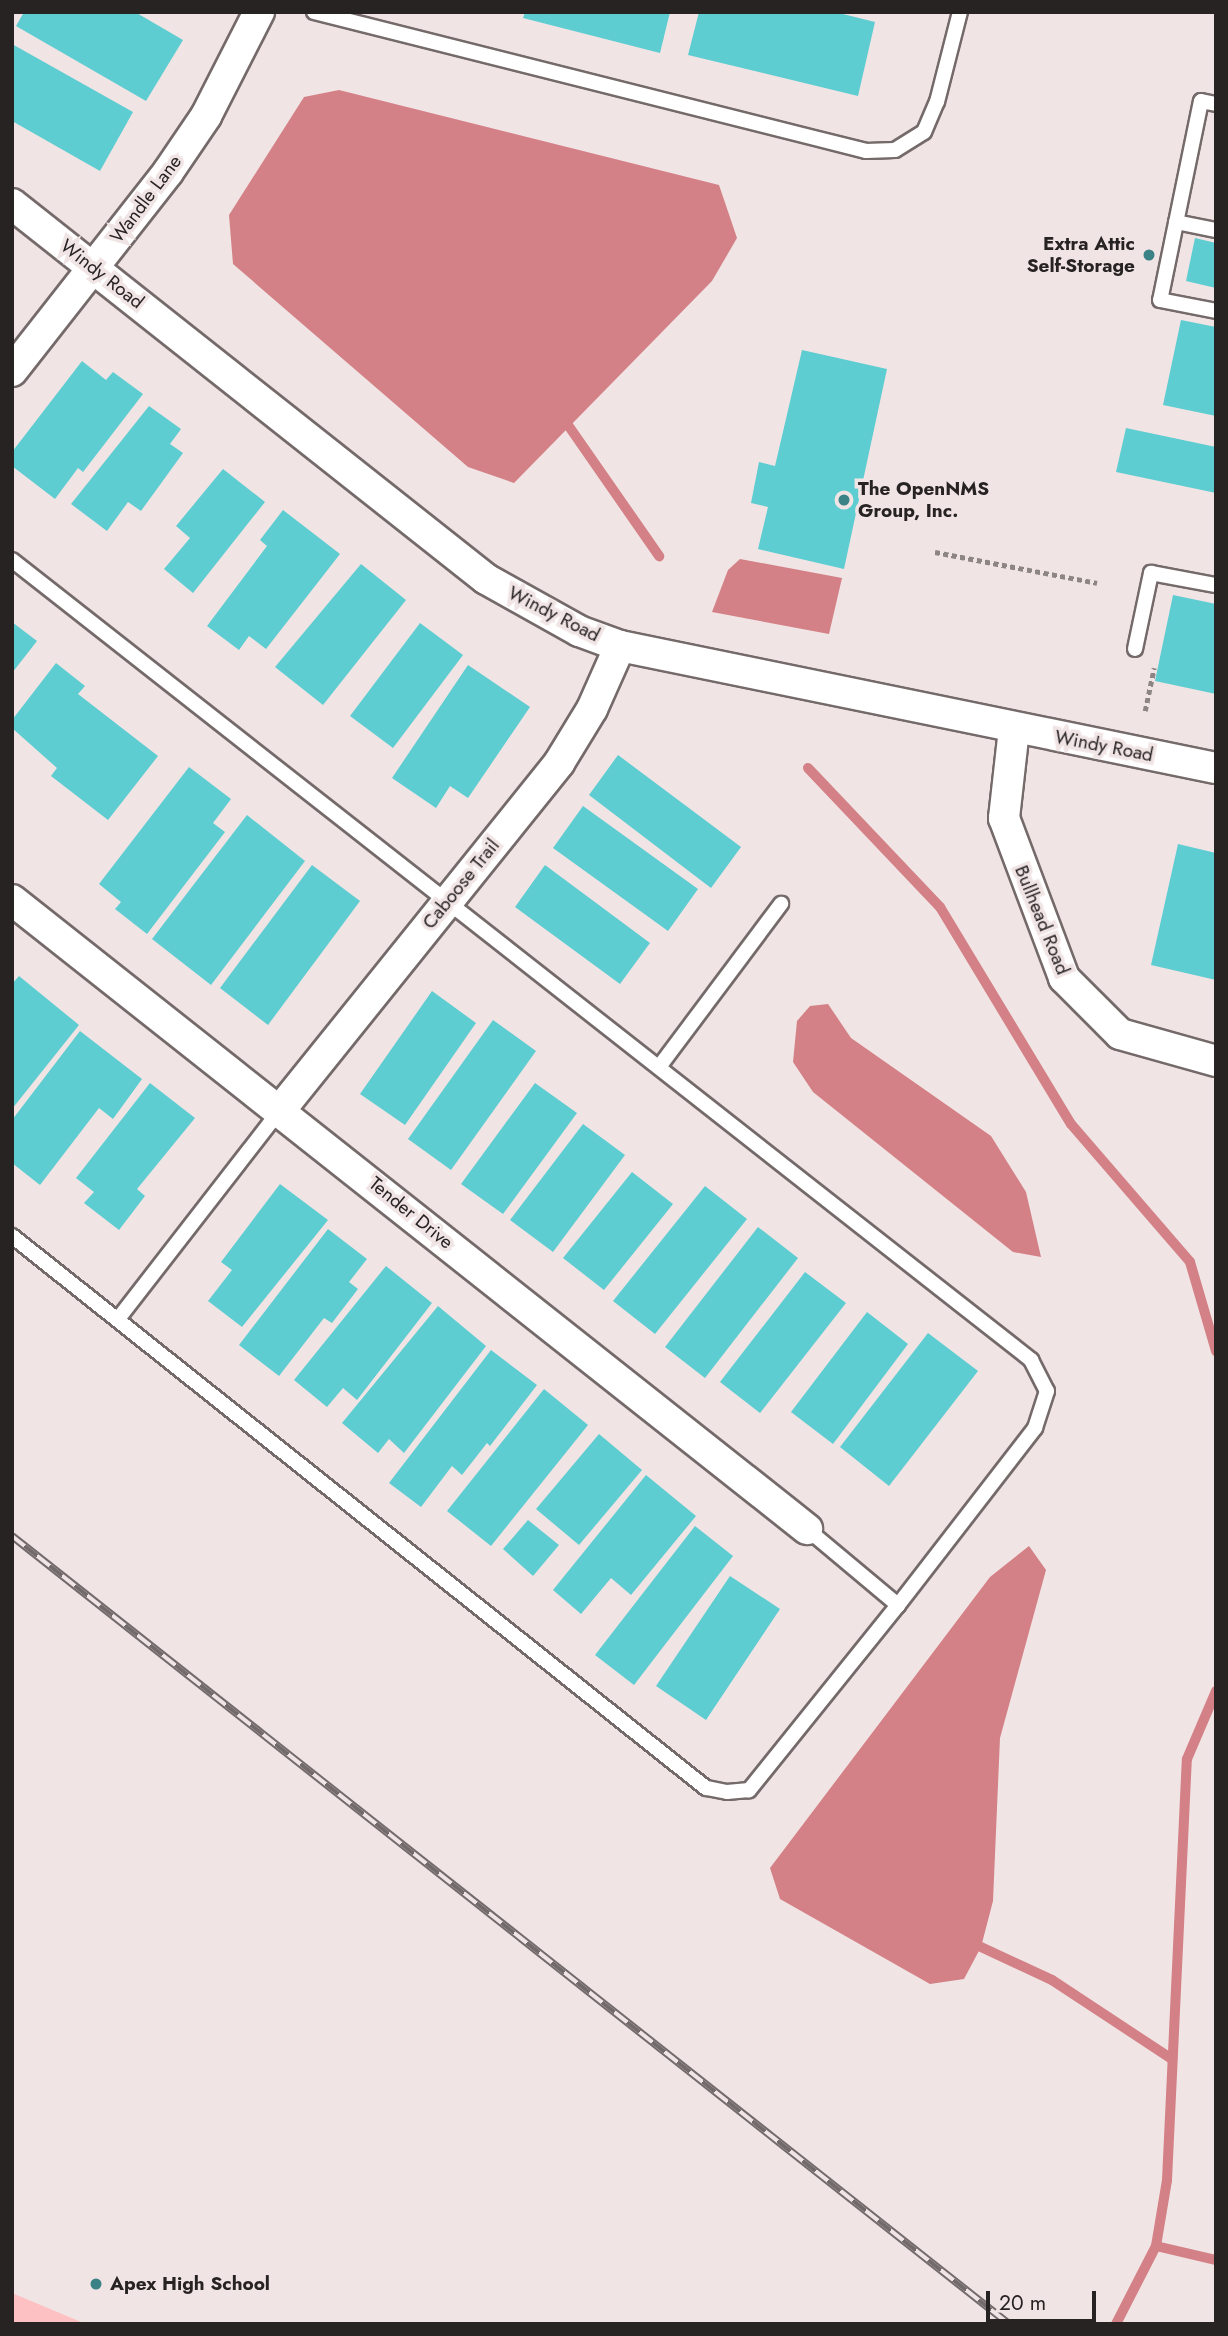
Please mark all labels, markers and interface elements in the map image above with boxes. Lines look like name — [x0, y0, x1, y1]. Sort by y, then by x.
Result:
street label: Wandle Lane — [106, 151, 186, 247]
place label: Extra Attic Self-Storage — [1027, 233, 1135, 277]
street label: Windy Road — [56, 234, 148, 314]
marker: Extra Attic Self-Storage — [1141, 247, 1157, 263]
place label: The OpenNMS Group, Inc. — [858, 478, 989, 522]
marker: The OpenNMS Group, Inc. — [836, 492, 852, 508]
street label: Windy Road — [504, 581, 604, 647]
street label: Windy Road — [1053, 725, 1155, 767]
street label: Caboose Trail — [418, 834, 504, 934]
street label: Bullhead Road — [1010, 862, 1074, 978]
street label: Tender Drive — [364, 1172, 458, 1254]
place label: Apex High School — [110, 2273, 270, 2295]
marker: Apex High School — [88, 2276, 104, 2292]
scale bar — [990, 2276, 1100, 2320]
text: 20 m — [999, 2288, 1046, 2318]

